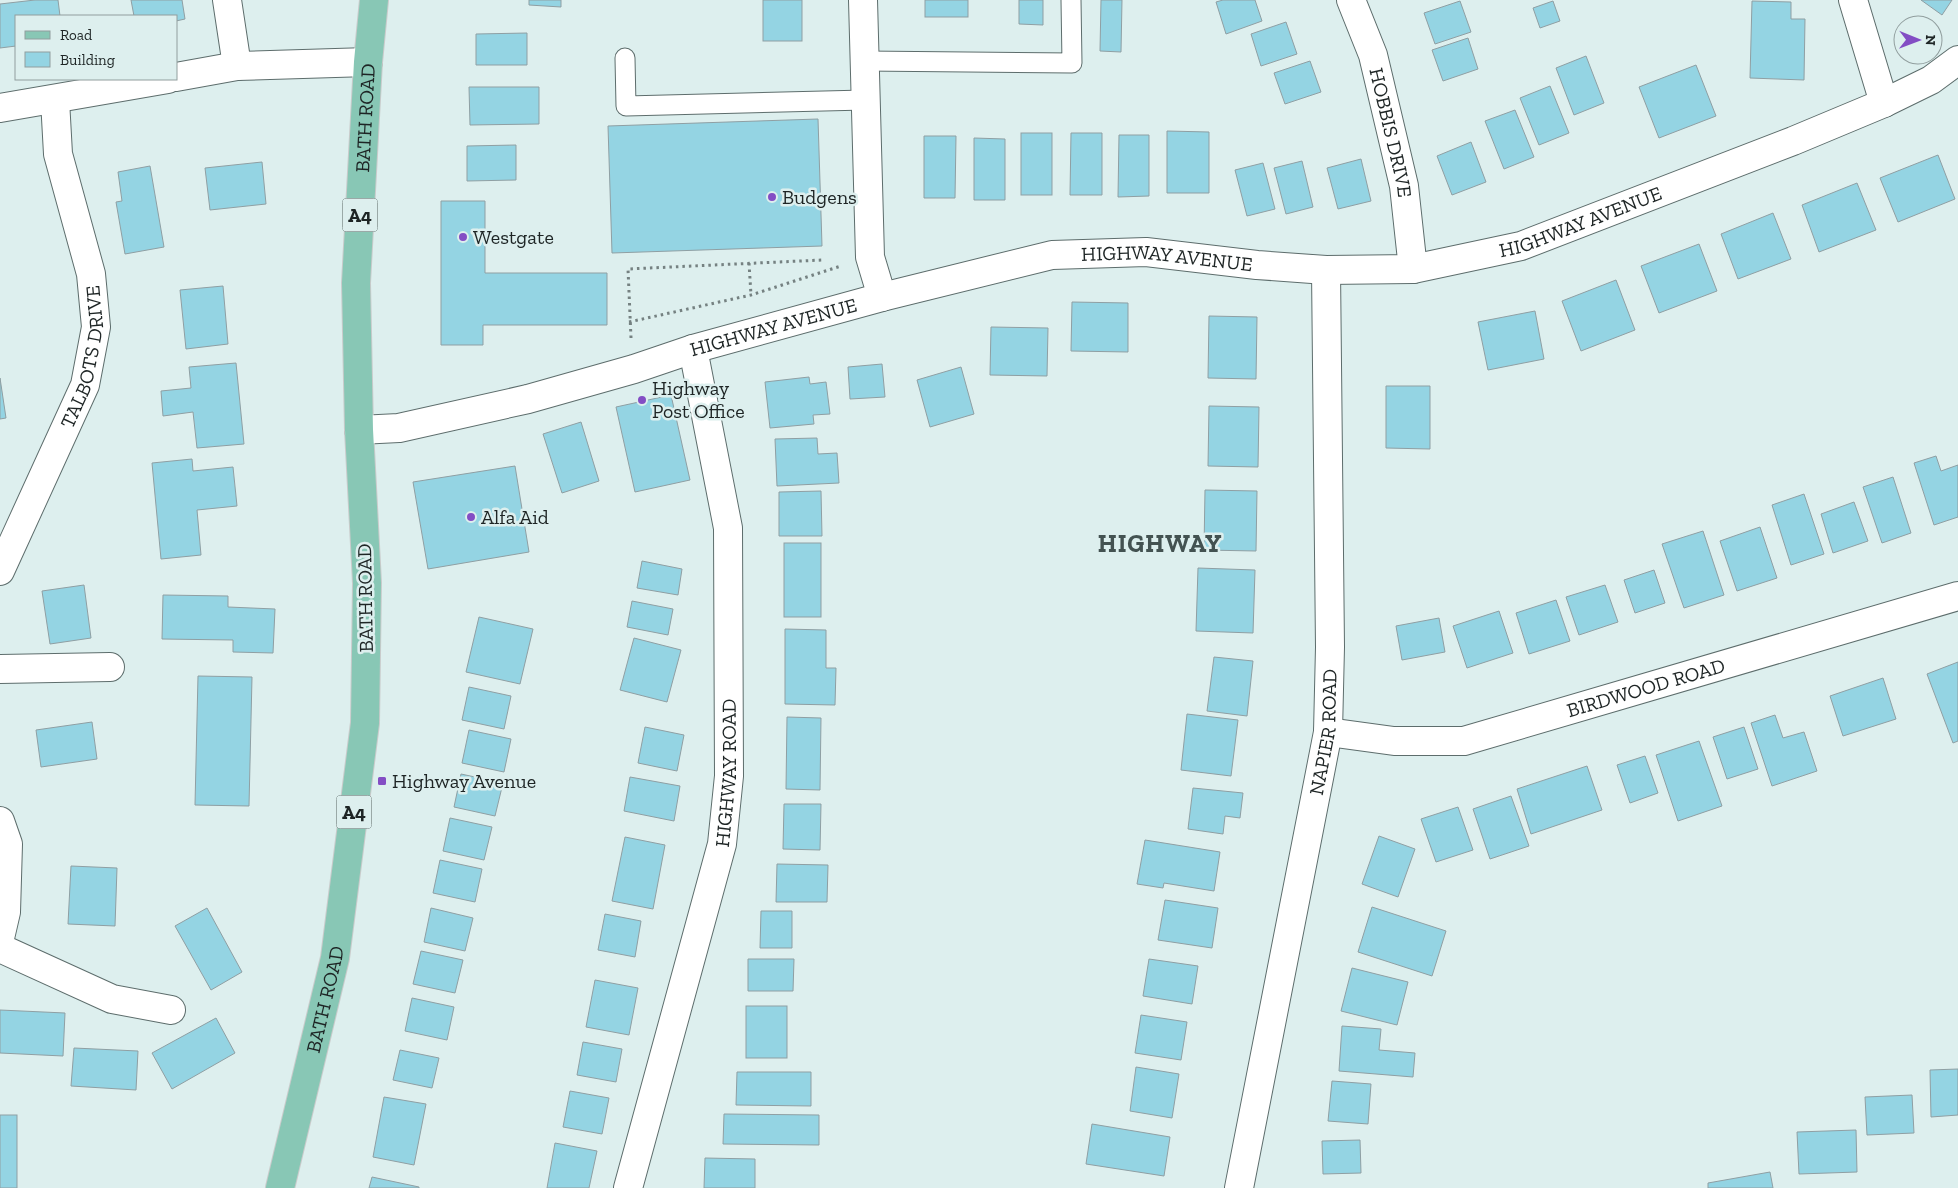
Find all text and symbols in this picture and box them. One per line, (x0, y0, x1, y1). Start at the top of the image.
legend (15, 15, 178, 80)
north arrow (1893, 15, 1943, 65)
text: Road (60, 26, 93, 44)
text: N (1922, 35, 1939, 46)
text: Building (60, 51, 115, 69)
street label: BATH ROAD (350, 63, 380, 173)
street label: HOBBIS DRIVE (1364, 65, 1417, 199)
street label: HIGHWAY AVENUE (1497, 181, 1665, 262)
place label: Budgens (782, 185, 857, 209)
marker: Budgens (766, 191, 778, 203)
road number: A4 (342, 198, 378, 232)
place label: Westgate (473, 225, 554, 249)
marker: Westgate (457, 231, 469, 243)
street label: HIGHWAY AVENUE (1081, 240, 1254, 276)
street label: TALBOTS DRIVE (55, 284, 108, 432)
street label: HIGHWAY AVENUE (687, 293, 859, 361)
place label: Highway Post Office (652, 376, 745, 423)
marker: Highway Post Office (636, 394, 648, 406)
place label: Alfa Aid (481, 505, 549, 529)
marker: Alfa Aid (465, 511, 477, 523)
district label: HIGHWAY (1098, 528, 1222, 558)
street label: BATH ROAD (352, 543, 378, 653)
street label: BIRDWOOD ROAD (1564, 653, 1728, 722)
street label: NAPIER ROAD (1304, 669, 1341, 797)
street label: HIGHWAY ROAD (710, 699, 741, 848)
place label: Highway Avenue (392, 769, 536, 793)
marker: Highway Avenue (376, 775, 388, 787)
road number: A4 (336, 796, 372, 829)
street label: BATH ROAD (301, 945, 348, 1055)

